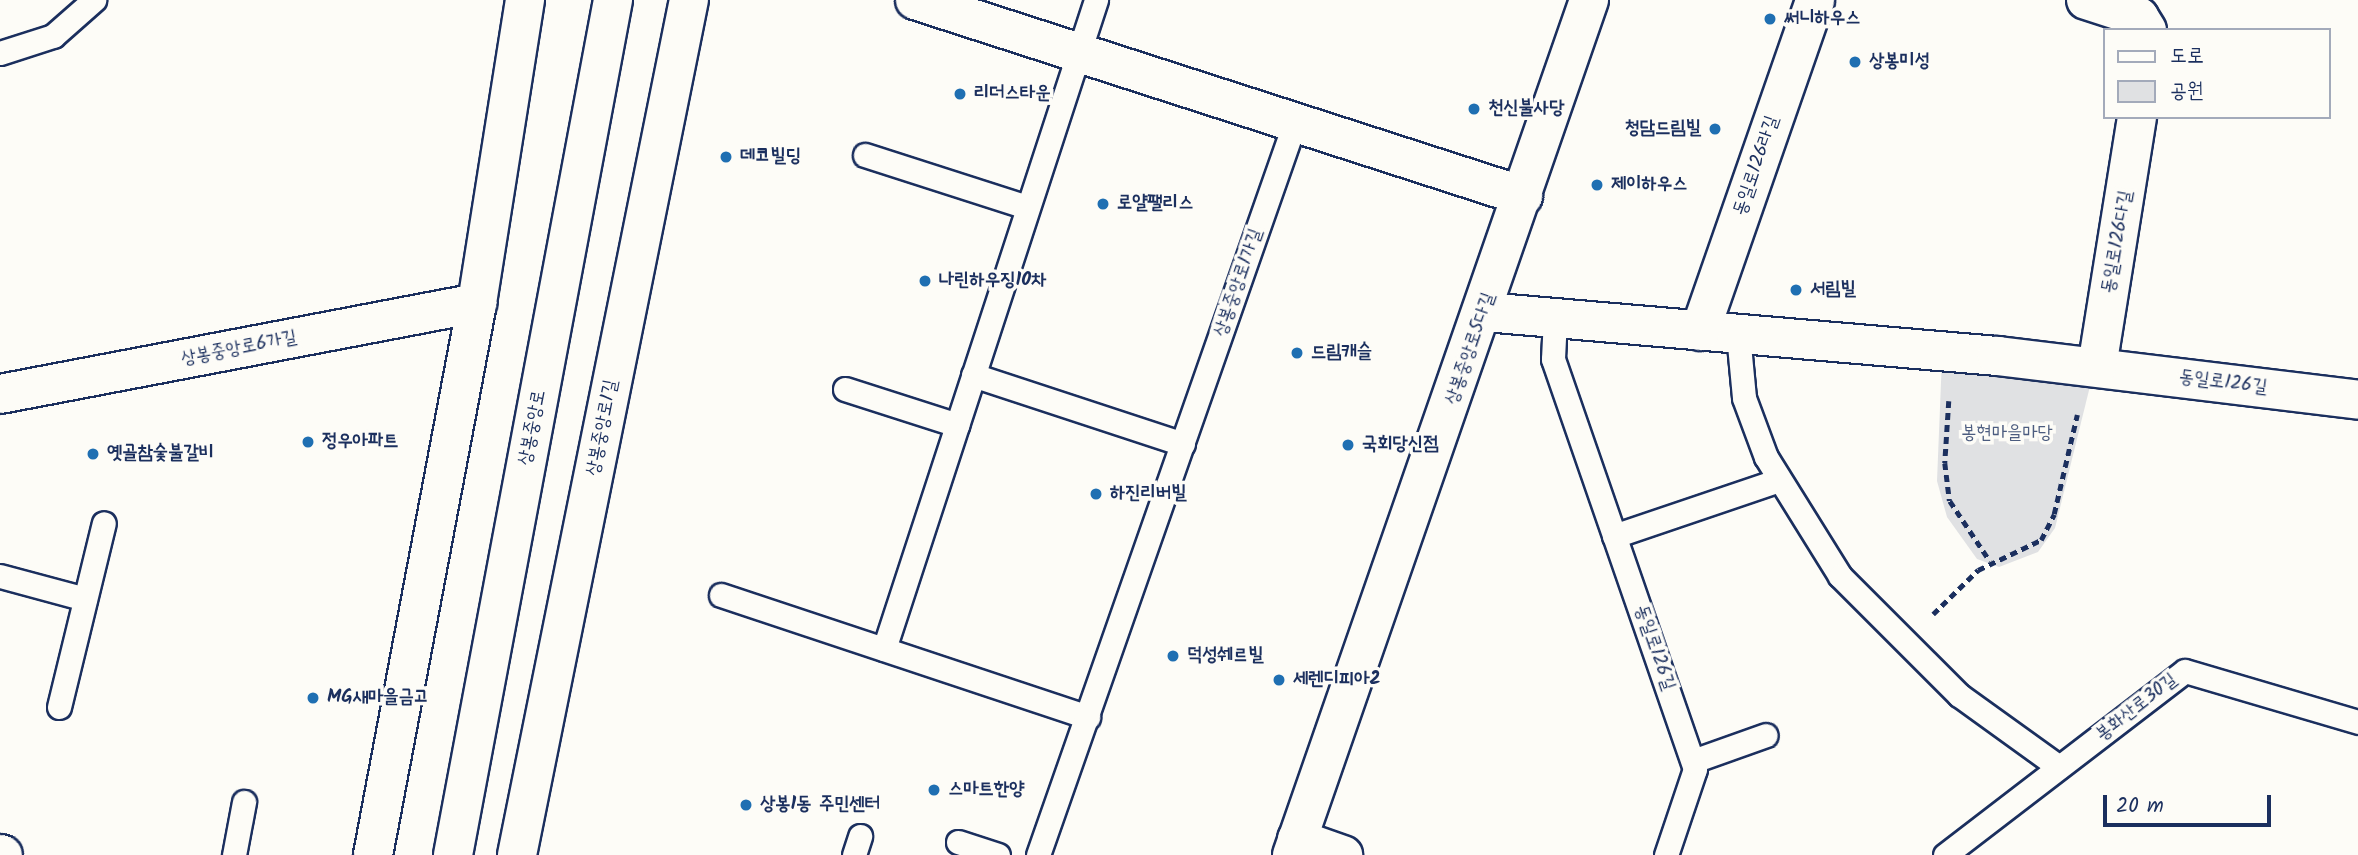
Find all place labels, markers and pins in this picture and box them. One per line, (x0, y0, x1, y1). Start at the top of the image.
place label: 써니하우스 (1784, 8, 1860, 30)
marker: 써니하우스 (1762, 11, 1778, 27)
place label: 상봉미성 (1869, 51, 1930, 73)
marker: 상봉미성 (1847, 54, 1863, 70)
place label: 리더스타운 (974, 83, 1050, 105)
marker: 리더스타운 (952, 86, 968, 102)
place label: 천신불사당 (1488, 98, 1564, 120)
marker: 천신불사당 (1466, 101, 1482, 117)
place label: 청담드림빌 (1625, 118, 1701, 140)
marker: 청담드림빌 (1707, 121, 1723, 137)
place label: 데코빌딩 (740, 146, 801, 168)
marker: 데코빌딩 (718, 149, 734, 165)
place label: 제이하우스 (1611, 174, 1687, 196)
marker: 제이하우스 (1589, 177, 1605, 193)
place label: 로얄팰리스 (1117, 193, 1193, 215)
marker: 로얄팰리스 (1095, 196, 1111, 212)
place label: 나린하우징10차 (939, 270, 1046, 292)
marker: 나린하우징10차 (917, 273, 933, 289)
place label: 서림빌 (1810, 279, 1856, 301)
marker: 서림빌 (1788, 282, 1804, 298)
place label: 드림캐슬 (1311, 342, 1372, 364)
marker: 드림캐슬 (1289, 345, 1305, 361)
place label: 정우아파트 (322, 431, 398, 453)
marker: 정우아파트 (300, 434, 316, 450)
place label: 국회당신점 (1362, 434, 1438, 456)
marker: 국회당신점 (1340, 437, 1356, 453)
place label: 옛골참숯불갈비 (107, 443, 214, 465)
marker: 옛골참숯불갈비 (85, 446, 101, 462)
place label: 하진리버빌 (1110, 483, 1186, 505)
marker: 하진리버빌 (1088, 486, 1104, 502)
place label: 덕성쉐르빌 (1187, 645, 1263, 667)
marker: 덕성쉐르빌 (1165, 648, 1181, 664)
place label: 세렌디피아2 (1293, 669, 1381, 691)
marker: 세렌디피아2 (1271, 672, 1287, 688)
place label: MG새마을금고 (327, 687, 429, 709)
marker: MG새마을금고 (305, 690, 321, 706)
place label: 스마트한양 (948, 779, 1024, 801)
marker: 스마트한양 (926, 782, 942, 798)
place label: 상봉1동 주민센터 (760, 794, 880, 816)
marker: 상봉1동 주민센터 (738, 797, 754, 813)

